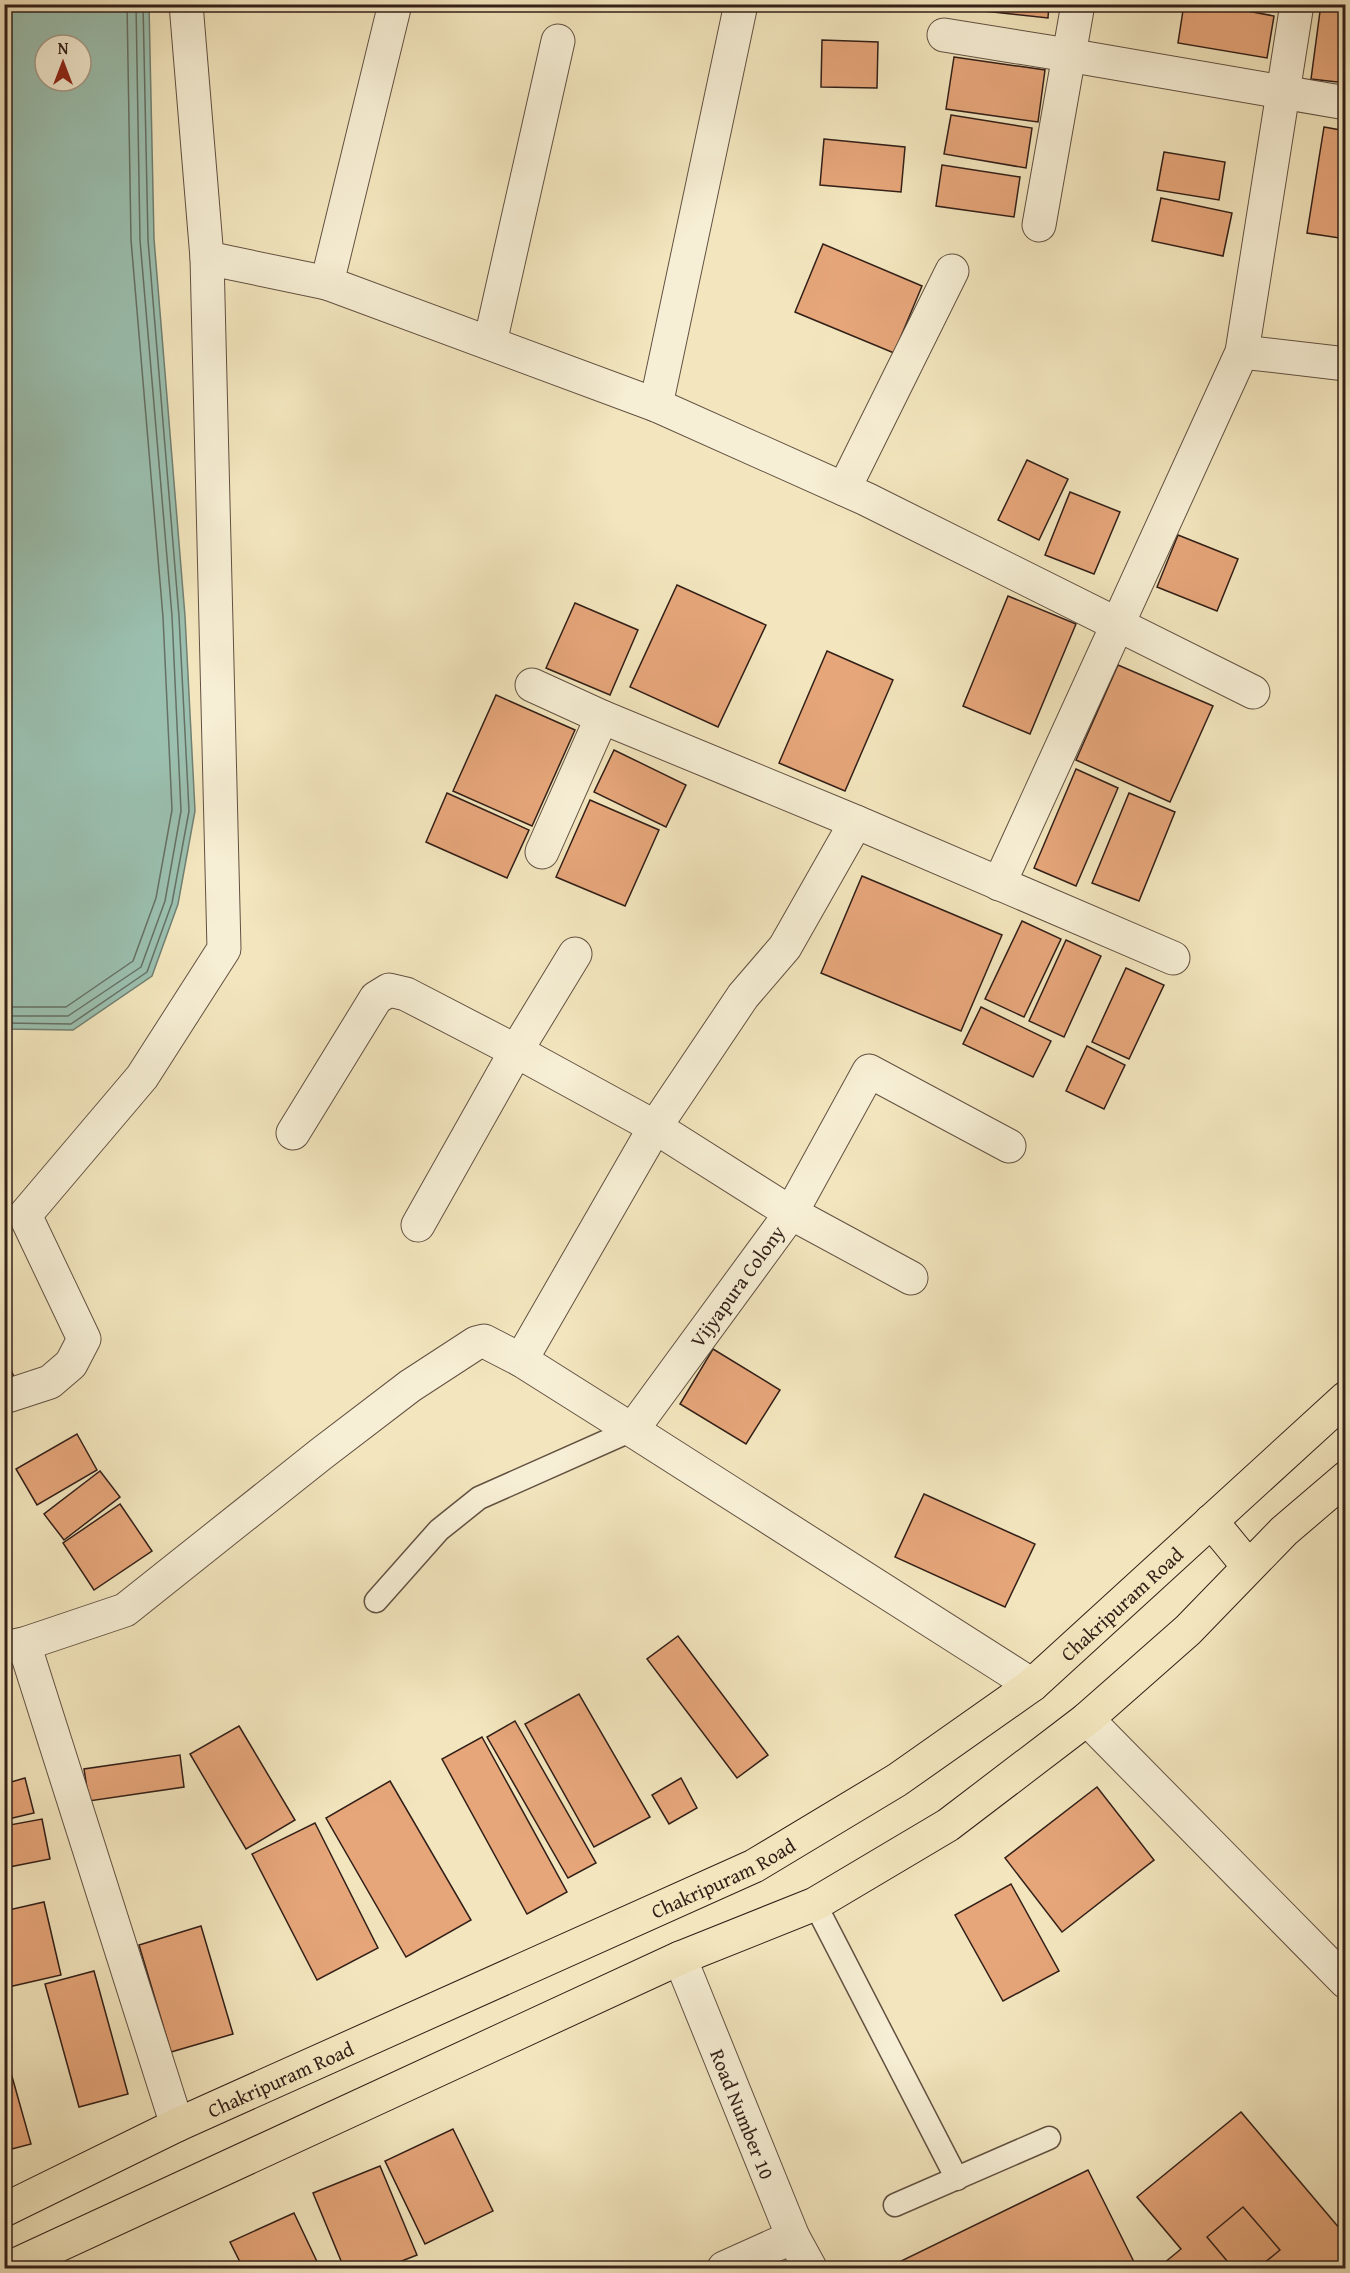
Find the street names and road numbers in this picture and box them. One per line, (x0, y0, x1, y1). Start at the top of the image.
street label: Vijyapura Colony (683, 1219, 791, 1353)
street label: Chakripuram Road (1053, 1539, 1189, 1667)
street label: Chakripuram Road (646, 1830, 801, 1925)
street label: Chakripuram Road (203, 2033, 358, 2124)
street label: Road Number 10 (704, 2044, 782, 2183)

